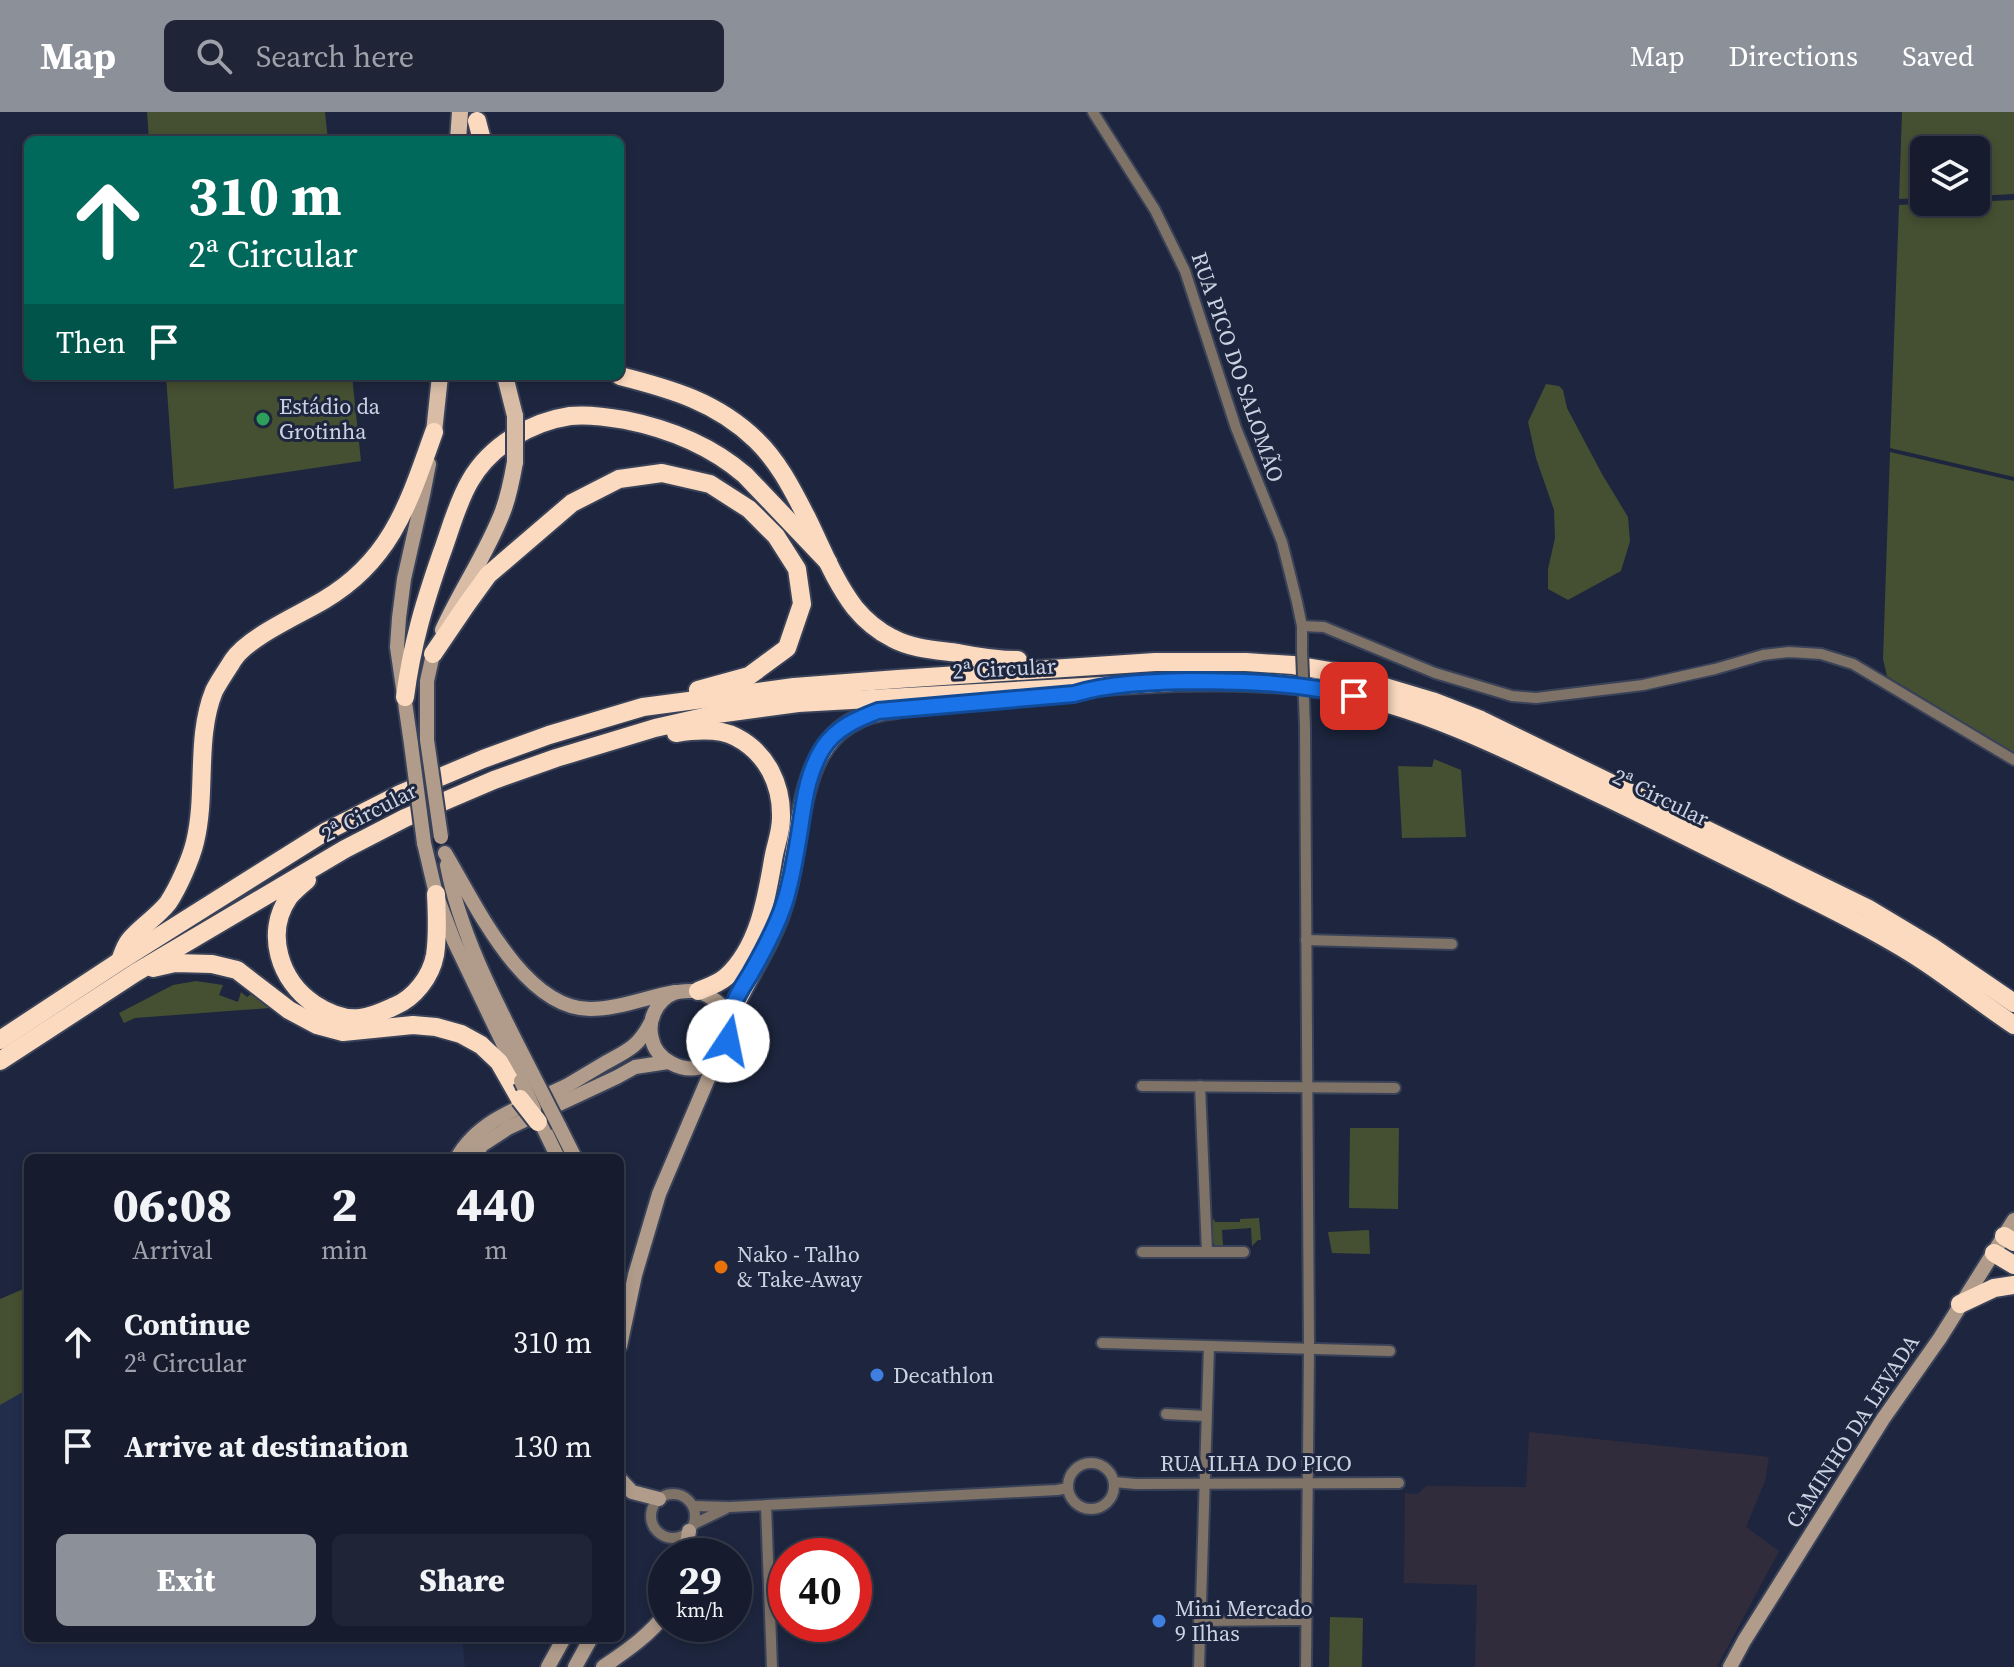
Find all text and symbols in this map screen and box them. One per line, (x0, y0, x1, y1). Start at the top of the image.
search box (164, 20, 724, 92)
text: Map (40, 30, 116, 82)
icon: search (192, 34, 236, 78)
text: Search here (256, 36, 414, 77)
text: Map (1630, 37, 1685, 75)
text: Directions (1729, 37, 1858, 75)
text: Saved (1902, 37, 1974, 75)
map controls (1910, 136, 1990, 216)
button: layers (1910, 136, 1990, 216)
text: 310 m (188, 157, 342, 234)
icon: ahead (56, 168, 160, 272)
text: 2ª Circular (188, 230, 358, 279)
street label: RUA PICO DO SALOMÃO (1185, 248, 1291, 486)
icon: arrive (142, 320, 186, 364)
text: Then (56, 322, 126, 363)
place label: Estádio da Grotinha (279, 391, 381, 446)
marker: Estádio da Grotinha (254, 410, 272, 428)
street label: 2ª Circular (951, 650, 1057, 686)
pin (1320, 662, 1388, 730)
icon: arrive (1332, 674, 1376, 718)
street label: 2ª Circular (1608, 761, 1715, 834)
street label: 2ª Circular (316, 775, 423, 849)
position arrow (686, 999, 770, 1083)
text: 06:08 (112, 1171, 233, 1237)
text: 2 (331, 1171, 358, 1237)
text: 440 (456, 1171, 536, 1237)
text: Arrival (132, 1232, 213, 1268)
text: min (321, 1232, 368, 1268)
text: m (484, 1232, 508, 1268)
place label: Nako - Talho & Take-Away (737, 1239, 863, 1294)
marker: Nako - Talho & Take-Away (712, 1258, 730, 1276)
text: Continue (124, 1304, 250, 1345)
icon: ahead (56, 1320, 100, 1364)
text: 310 m (513, 1322, 592, 1363)
street label: CAMINHO DA LEVADA (1778, 1328, 1926, 1533)
text: 2ª Circular (124, 1345, 247, 1381)
place label: Decathlon (893, 1360, 994, 1390)
marker: Decathlon (868, 1366, 886, 1384)
icon: arrive (56, 1424, 100, 1468)
text: Arrive at destination (124, 1426, 409, 1467)
text: 130 m (513, 1426, 592, 1467)
street label: RUA ILHA DO PICO (1160, 1448, 1352, 1478)
button: Exit (56, 1534, 316, 1626)
button: Share (332, 1534, 592, 1626)
speed limit sign: 40 (768, 1538, 872, 1642)
text: 29 (678, 1553, 722, 1607)
place label: Mini Mercado 9 Ilhas (1175, 1593, 1313, 1648)
text: km/h (676, 1596, 724, 1624)
marker: Mini Mercado 9 Ilhas (1150, 1612, 1168, 1630)

